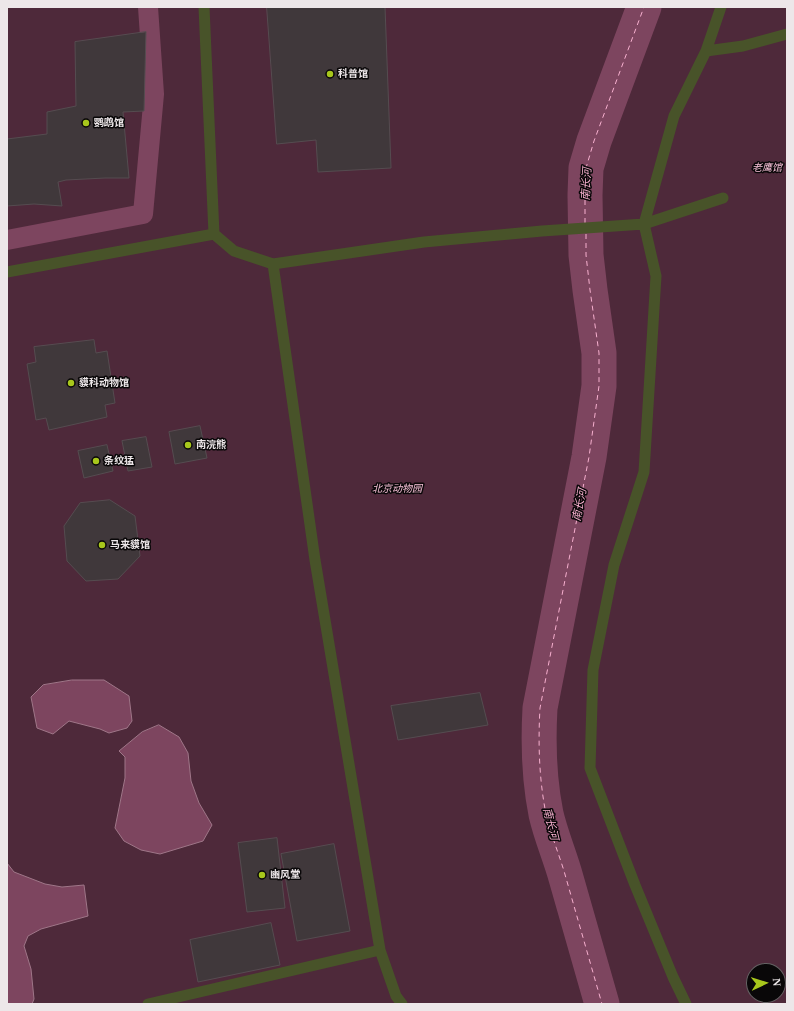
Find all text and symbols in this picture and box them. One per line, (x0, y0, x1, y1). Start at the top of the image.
place label: 科普馆 (338, 68, 368, 80)
marker: 科普馆 (325, 69, 335, 79)
place label: 鹦鹉馆 (94, 117, 124, 129)
marker: 鹦鹉馆 (81, 118, 91, 128)
park label: 老鹰馆 (752, 162, 782, 174)
water label: 南长河 (580, 167, 594, 201)
place label: 貘科动物馆 (79, 377, 129, 389)
marker: 貘科动物馆 (66, 378, 76, 388)
place label: 南浣熊 (196, 439, 226, 451)
marker: 南浣熊 (183, 440, 193, 450)
place label: 条纹猛 (104, 455, 134, 467)
marker: 条纹猛 (91, 456, 101, 466)
park label: 北京动物园 (372, 483, 422, 495)
water label: 南长河 (570, 488, 590, 522)
place label: 马来貘馆 (110, 539, 150, 551)
marker: 马来貘馆 (97, 540, 107, 550)
water label: 南长河 (540, 806, 560, 842)
place label: 豳风堂 (270, 869, 300, 881)
marker: 豳风堂 (257, 870, 267, 880)
north arrow (746, 963, 786, 1003)
text: N (771, 978, 783, 987)

